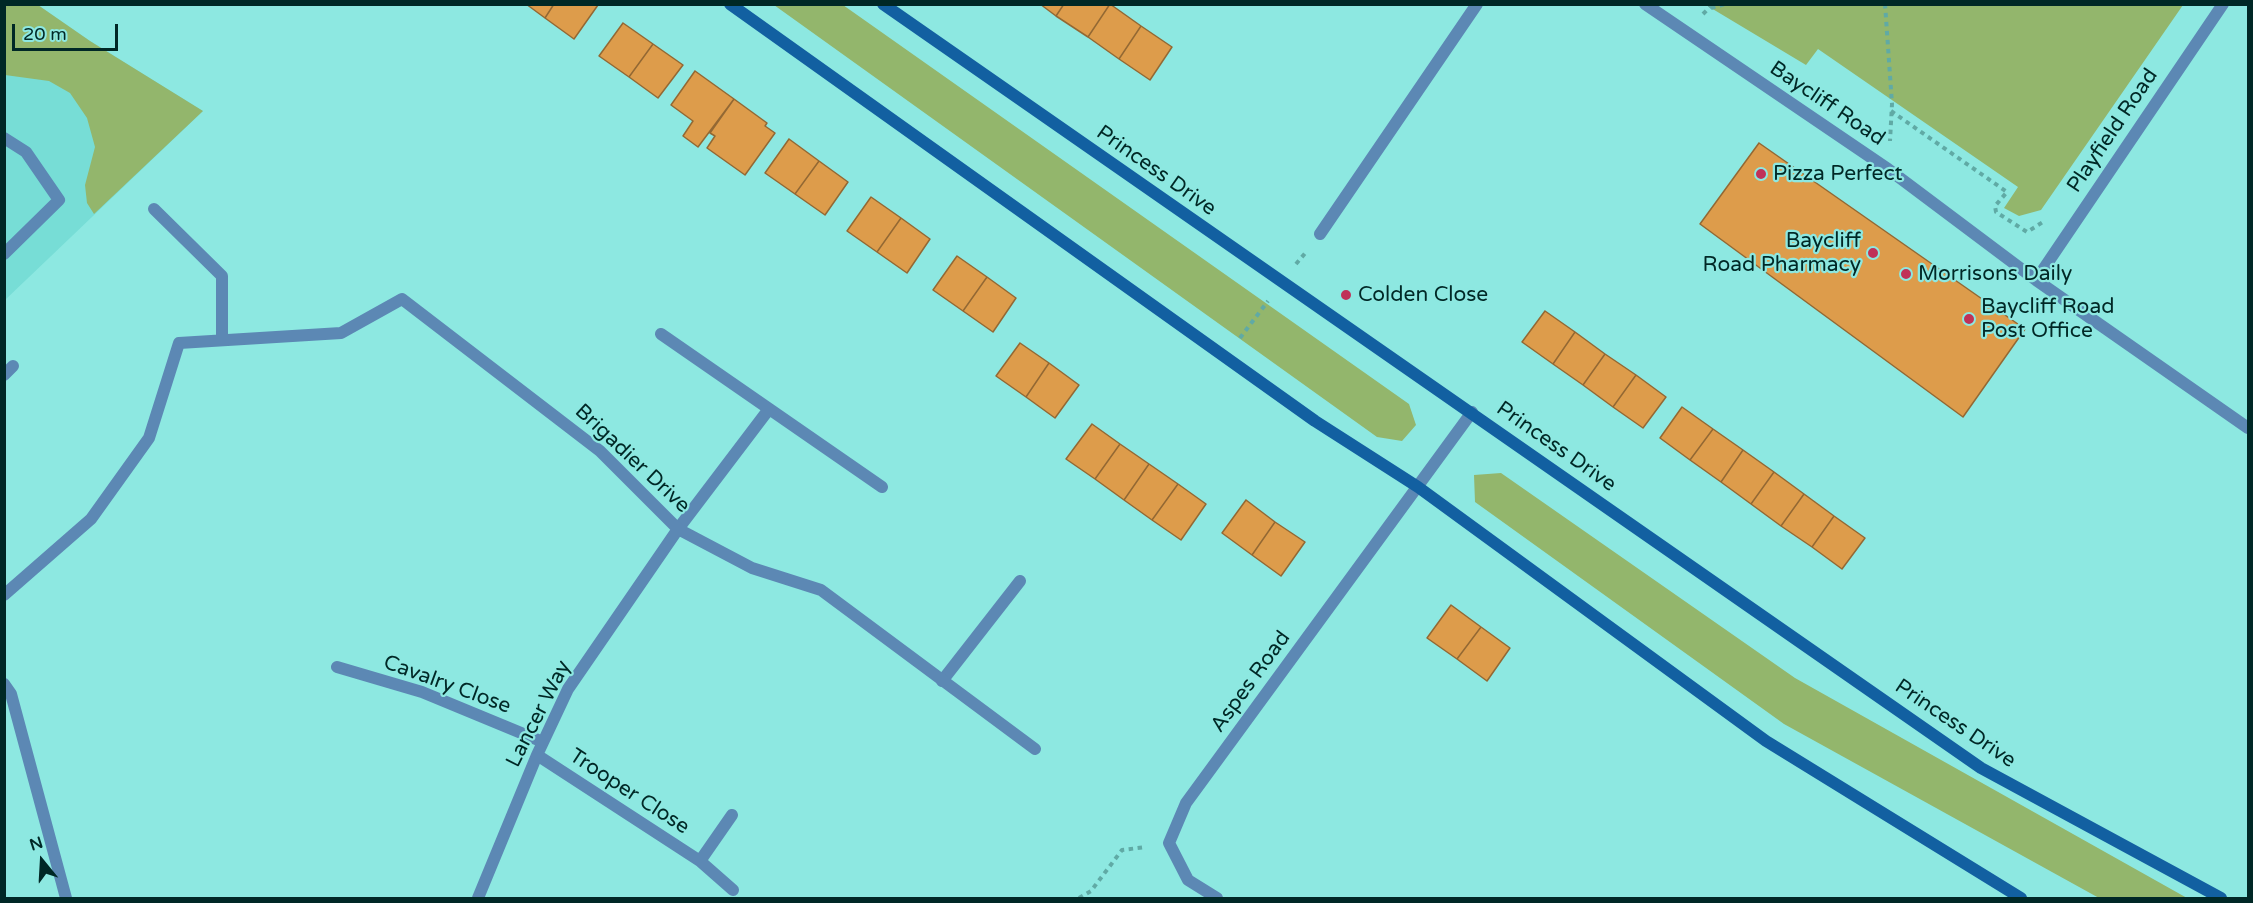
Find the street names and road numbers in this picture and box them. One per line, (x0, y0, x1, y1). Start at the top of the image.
street label: Baycliff Road (1765, 56, 1889, 152)
street label: Playfield Road (2062, 64, 2164, 198)
street label: Princess Drive (1091, 120, 1221, 222)
street label: Princess Drive (1491, 396, 1621, 498)
street label: Brigadier Drive (569, 399, 695, 519)
street label: Aspes Road (1206, 626, 1296, 738)
street label: Cavalry Close (380, 650, 514, 720)
street label: Lancer Way (501, 656, 577, 772)
street label: Princess Drive (1890, 674, 2020, 774)
street label: Trooper Close (564, 744, 694, 840)

